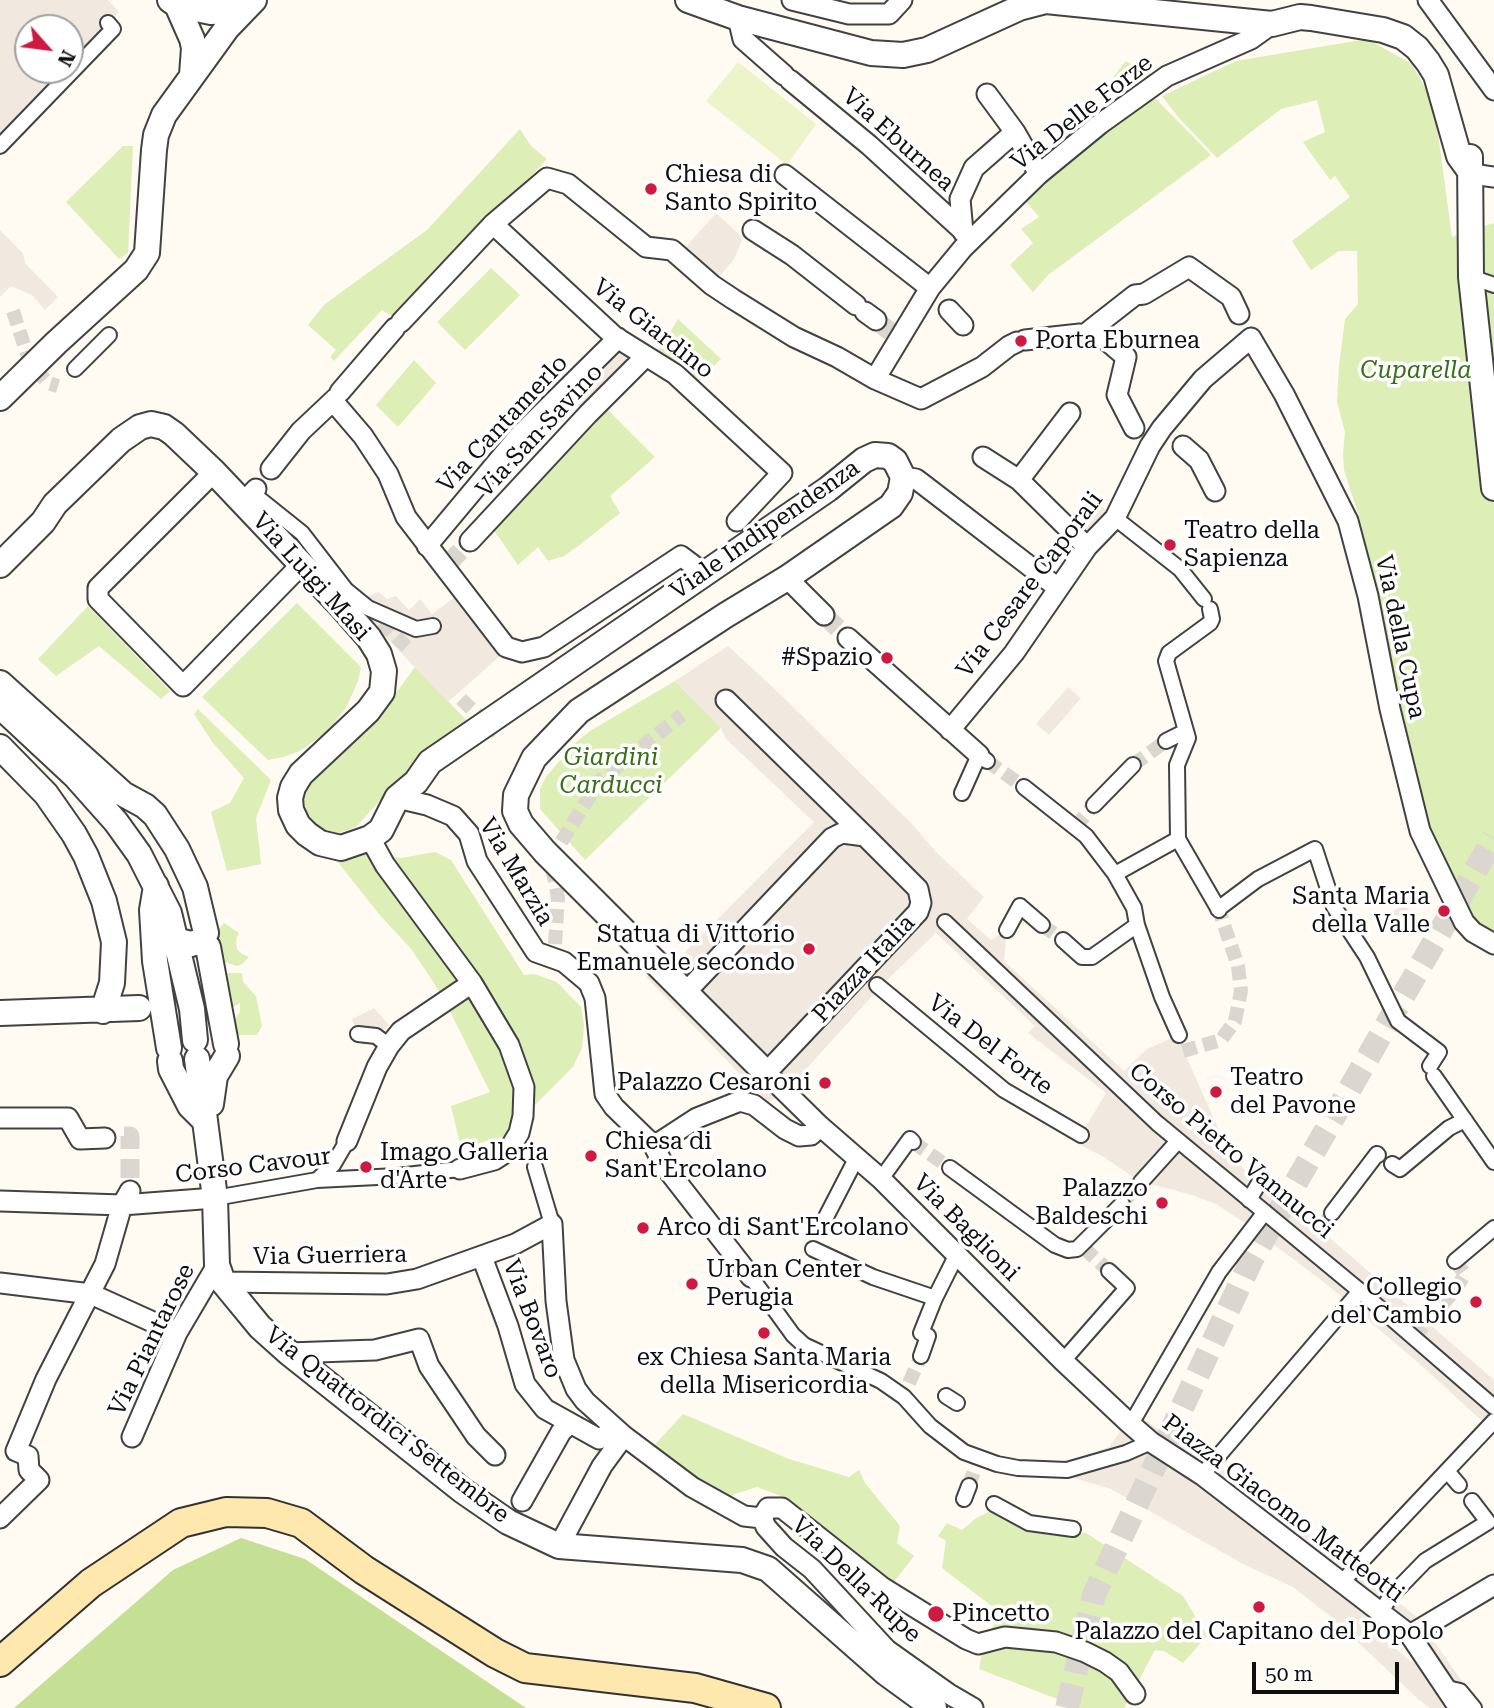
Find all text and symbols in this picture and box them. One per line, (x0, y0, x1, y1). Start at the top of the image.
north arrow (14, 14, 84, 84)
text: N (53, 46, 80, 70)
street label: Via Delle Forze (1006, 49, 1158, 177)
street label: Via Eburnea (836, 82, 960, 198)
place label: Chiesa di Santo Spirito (665, 161, 817, 217)
marker: Chiesa di Santo Spirito (643, 181, 659, 197)
street label: Via Giardino (587, 273, 719, 385)
place label: Porta Eburnea (1035, 327, 1200, 355)
marker: Porta Eburnea (1013, 333, 1029, 349)
street label: Via Cantamerlo (432, 349, 574, 499)
park label: Cuparella (1360, 357, 1472, 385)
street label: Via San Savino (471, 358, 609, 504)
street label: Viale Indipendenza (665, 454, 865, 606)
street label: Via Cesare Caporali (951, 486, 1109, 684)
street label: Via Luigi Masi (246, 507, 376, 647)
place label: Teatro della Sapienza (1184, 517, 1320, 573)
marker: Teatro della Sapienza (1162, 537, 1178, 553)
street label: Via della Cupa (1369, 553, 1431, 721)
place label: #Spazio (781, 644, 873, 672)
marker: #Spazio (879, 650, 895, 666)
park label: Giardini Carducci (559, 744, 663, 800)
street label: Via Marzia (473, 813, 559, 931)
place label: Santa Maria della Valle (1292, 883, 1430, 939)
marker: Santa Maria della Valle (1436, 903, 1452, 919)
street label: Piazza Italia (807, 909, 921, 1029)
place label: Statua di Vittorio Emanuele secondo (577, 921, 795, 977)
marker: Statua di Vittorio Emanuele secondo (801, 941, 817, 957)
street label: Via Del Forte (922, 989, 1058, 1101)
street label: Corso Pietro Vannucci (1123, 1057, 1339, 1245)
place label: Teatro del Pavone (1230, 1064, 1356, 1120)
place label: Palazzo Cesaroni (617, 1069, 811, 1097)
marker: Palazzo Cesaroni (817, 1075, 833, 1091)
marker: Teatro del Pavone (1208, 1084, 1224, 1100)
place label: Chiesa di Sant'Ercolano (605, 1128, 767, 1184)
place label: Imago Galleria d'Arte (380, 1139, 548, 1195)
street label: Corso Cavour (174, 1142, 332, 1190)
marker: Chiesa di Sant'Ercolano (583, 1148, 599, 1164)
marker: Imago Galleria d'Arte (358, 1159, 374, 1175)
street label: Via Baglioni (907, 1169, 1025, 1287)
place label: Palazzo Baldeschi (1035, 1175, 1148, 1231)
marker: Palazzo Baldeschi (1154, 1195, 1170, 1211)
place label: Arco di Sant'Ercolano (657, 1214, 909, 1242)
marker: Arco di Sant'Ercolano (635, 1220, 651, 1236)
street label: Via Guerriera (253, 1240, 407, 1272)
street label: Via Bovaro (496, 1256, 568, 1382)
place label: Urban Center Perugia (706, 1256, 862, 1312)
street label: Via Piantarose (103, 1259, 201, 1421)
place label: Collegio del Cambio (1331, 1274, 1462, 1330)
marker: Urban Center Perugia (684, 1276, 700, 1292)
marker: Collegio del Cambio (1468, 1294, 1484, 1310)
street label: Via Quattordici Settembre (259, 1321, 515, 1529)
marker: ex Chiesa Santa Maria della Misericordia (756, 1325, 772, 1341)
place label: ex Chiesa Santa Maria della Misericordia (637, 1344, 891, 1400)
street label: Piazza Giacomo Matteotti (1157, 1409, 1409, 1609)
street label: Via Della Rupe (785, 1511, 927, 1649)
marker: Palazzo del Capitano del Popolo (1251, 1599, 1267, 1615)
place label: Pincetto (952, 1600, 1050, 1628)
marker: Pincetto (926, 1604, 946, 1624)
place label: Palazzo del Capitano del Popolo (1074, 1618, 1444, 1646)
scale bar (1256, 1648, 1403, 1692)
text: 50 m (1265, 1662, 1313, 1686)

